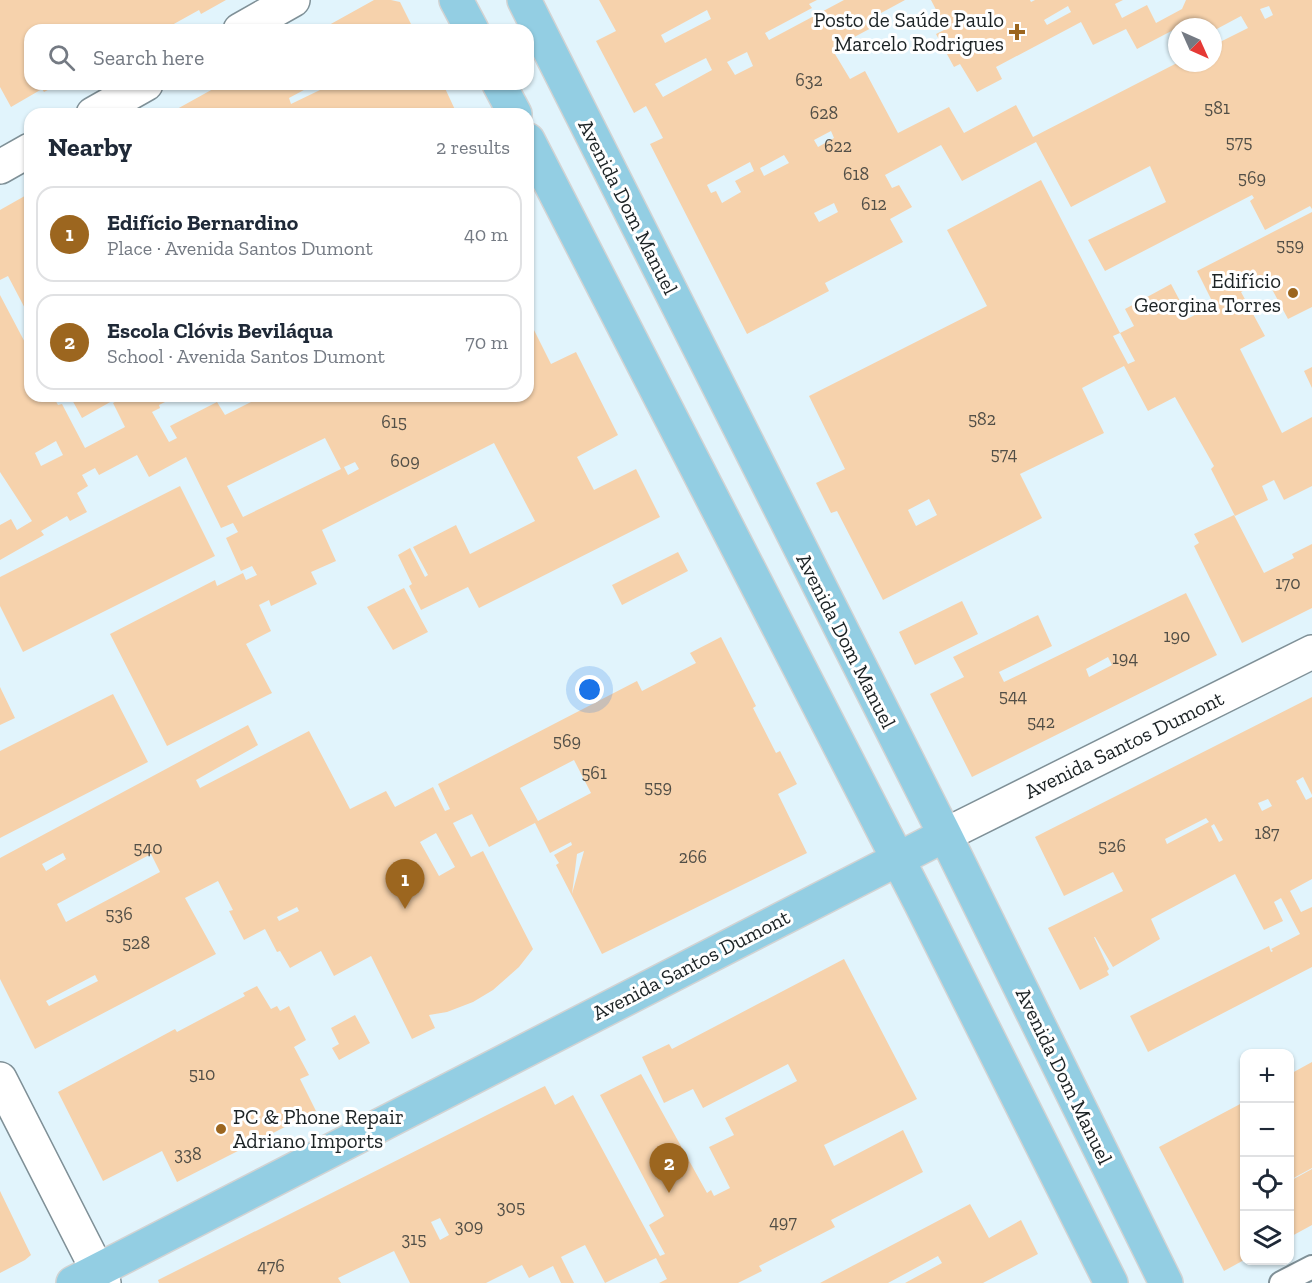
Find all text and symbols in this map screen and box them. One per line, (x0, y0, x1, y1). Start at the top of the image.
place label: Posto de Saúde Paulo Marcelo Rodrigues (813, 7, 1004, 56)
north arrow (1168, 18, 1222, 72)
marker: Posto de Saúde Paulo Marcelo Rodrigues (1008, 23, 1026, 41)
search box (24, 24, 534, 90)
icon: search (45, 41, 78, 74)
text: Search here (93, 44, 204, 71)
house number: 632 (795, 69, 823, 91)
house number: 581 (1204, 97, 1230, 119)
house number: 628 (810, 102, 838, 124)
street label: Avenida Dom Manuel (573, 115, 684, 299)
text: Nearby (48, 131, 132, 163)
house number: 575 (1226, 131, 1252, 153)
text: 2 results (436, 135, 510, 159)
house number: 622 (824, 135, 852, 157)
house number: 618 (843, 163, 869, 185)
house number: 569 (1238, 167, 1266, 189)
house number: 612 (861, 193, 887, 215)
text: Edifício Bernardino (107, 209, 298, 236)
text: 1 (65, 222, 74, 246)
text: 40 m (464, 222, 508, 246)
house number: 559 (1276, 234, 1304, 256)
text: Place · Avenida Santos Dumont (107, 236, 373, 260)
place label: Edifício Georgina Torres (1134, 268, 1281, 317)
marker: Edifício Georgina Torres (1286, 286, 1300, 300)
text: Escola Clóvis Beviláqua (107, 317, 333, 344)
text: 2 (64, 330, 75, 354)
text: 70 m (465, 330, 508, 354)
text: School · Avenida Santos Dumont (107, 344, 385, 368)
house number: 582 (968, 408, 996, 430)
house number: 615 (381, 411, 407, 433)
house number: 574 (991, 443, 1018, 465)
house number: 609 (390, 450, 420, 472)
street label: Avenida Dom Manuel (791, 549, 902, 733)
house number: 170 (1275, 572, 1301, 594)
house number: 190 (1164, 625, 1190, 647)
house number: 194 (1112, 647, 1138, 669)
your location (575, 675, 604, 704)
house number: 544 (999, 685, 1028, 707)
street label: Avenida Santos Dumont (1020, 685, 1228, 804)
house number: 542 (1027, 711, 1055, 733)
house number: 569 (553, 730, 581, 752)
house number: 561 (581, 762, 607, 784)
house number: 559 (644, 776, 672, 798)
house number: 187 (1254, 822, 1280, 844)
house number: 526 (1098, 835, 1126, 857)
house number: 540 (133, 837, 163, 859)
house number: 266 (679, 846, 707, 868)
pin: 1 (386, 860, 424, 909)
house number: 536 (105, 903, 133, 925)
street label: Avenida Santos Dumont (588, 904, 794, 1025)
house number: 528 (122, 932, 150, 954)
street label: Avenida Dom Manuel (1011, 983, 1118, 1169)
map controls (1240, 1049, 1294, 1265)
button: + (1240, 1049, 1294, 1103)
house number: 510 (189, 1063, 215, 1085)
button: − (1240, 1103, 1294, 1157)
place label: PC & Phone Repair Adriano Imports (233, 1104, 404, 1153)
marker: PC & Phone Repair Adriano Imports (214, 1122, 228, 1136)
house number: 338 (174, 1143, 202, 1165)
pin: 2 (650, 1144, 688, 1193)
button: locate (1240, 1157, 1294, 1211)
house number: 305 (497, 1196, 525, 1218)
house number: 497 (769, 1211, 797, 1233)
button: layers (1240, 1211, 1294, 1265)
house number: 309 (455, 1215, 483, 1237)
house number: 315 (402, 1228, 426, 1250)
house number: 476 (257, 1255, 285, 1277)

